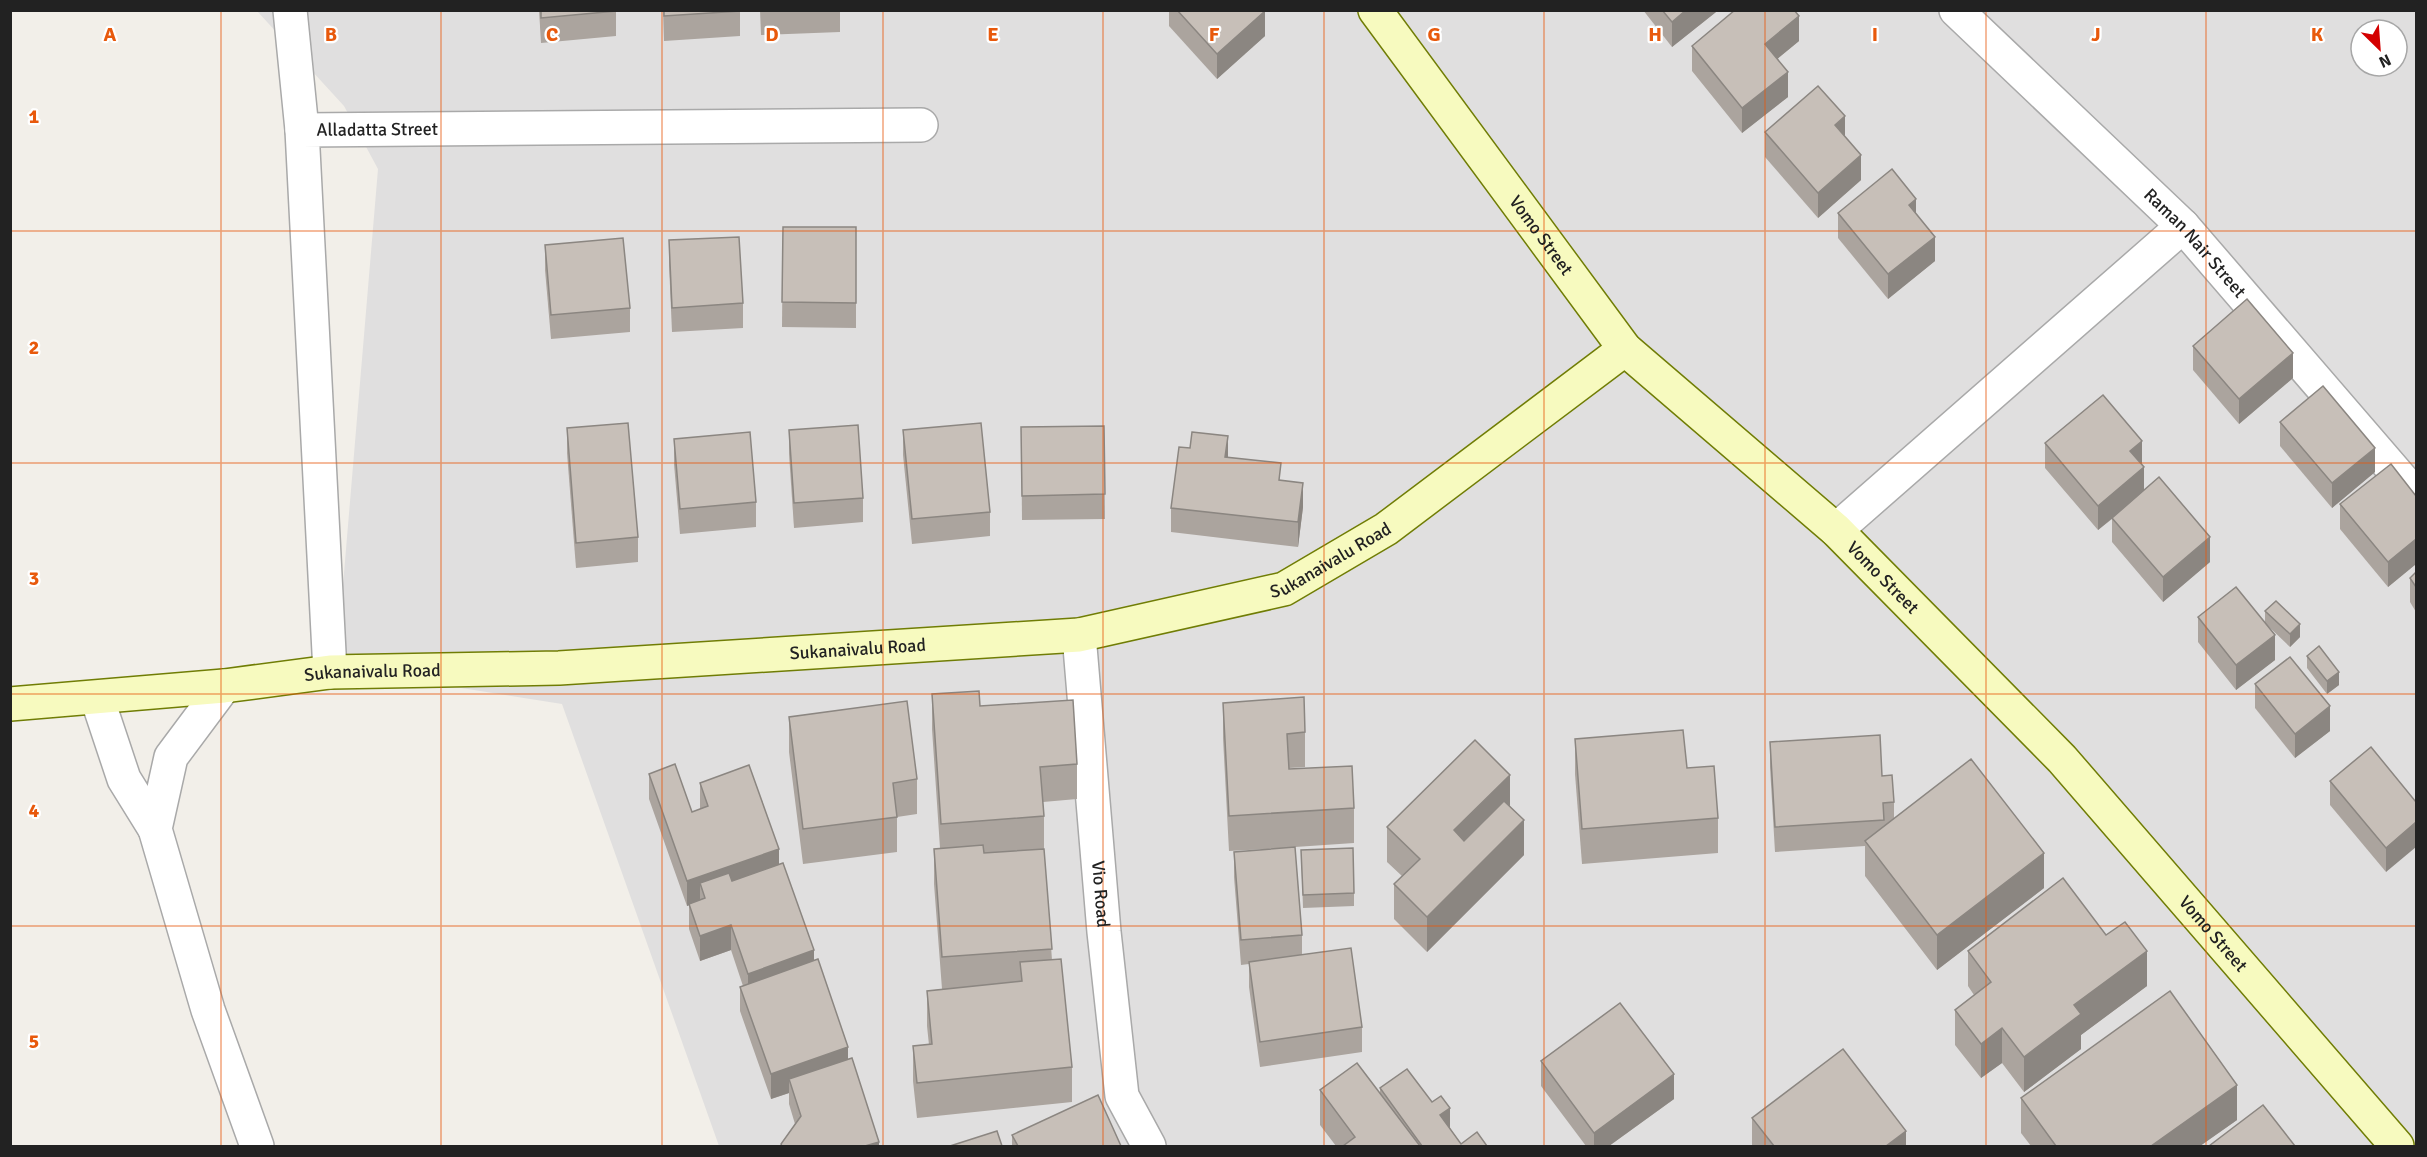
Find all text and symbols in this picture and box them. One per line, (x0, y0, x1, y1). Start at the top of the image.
north arrow (2349, 18, 2409, 78)
text: A (104, 22, 117, 47)
text: B (325, 22, 337, 47)
text: C (546, 22, 558, 47)
text: D (765, 22, 779, 47)
text: E (987, 22, 999, 47)
text: F (1209, 22, 1220, 47)
text: G (1427, 22, 1441, 47)
text: H (1648, 22, 1662, 47)
text: I (1872, 22, 1878, 47)
text: J (2091, 22, 2101, 47)
text: K (2311, 22, 2324, 47)
text: N (2376, 49, 2394, 72)
text: 1 (29, 104, 40, 129)
street label: Alladatta Street (316, 118, 438, 141)
street label: Raman Nair Street (2139, 184, 2251, 302)
street label: Vomo Street (1505, 191, 1578, 279)
text: 2 (29, 335, 39, 360)
street label: Sukanaivalu Road (1268, 517, 1395, 603)
street label: Vomo Street (1842, 537, 1924, 619)
text: 3 (29, 566, 39, 591)
street label: Sukanaivalu Road (789, 634, 927, 664)
street label: Sukanaivalu Road (303, 659, 441, 686)
text: 4 (29, 798, 40, 823)
street label: Vio Road (1087, 860, 1115, 928)
street label: Vomo Street (2174, 891, 2252, 976)
text: 5 (29, 1029, 39, 1054)

